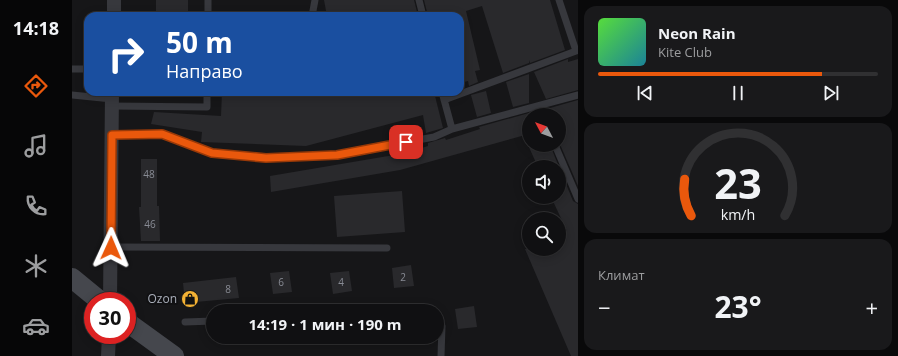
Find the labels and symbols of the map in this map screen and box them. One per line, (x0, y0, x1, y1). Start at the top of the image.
north arrow (522, 108, 566, 152)
pin (389, 125, 423, 159)
house number: 48 (143, 167, 155, 181)
house number: 46 (144, 217, 156, 231)
position arrow (90, 227, 132, 269)
house number: 2 (400, 270, 406, 284)
house number: 6 (278, 275, 284, 289)
house number: 4 (338, 275, 344, 289)
house number: 8 (225, 282, 231, 296)
shop icon: Ozon (180, 289, 200, 309)
place label: Ozon (147, 290, 177, 307)
speed limit sign: 30 (84, 292, 136, 344)

